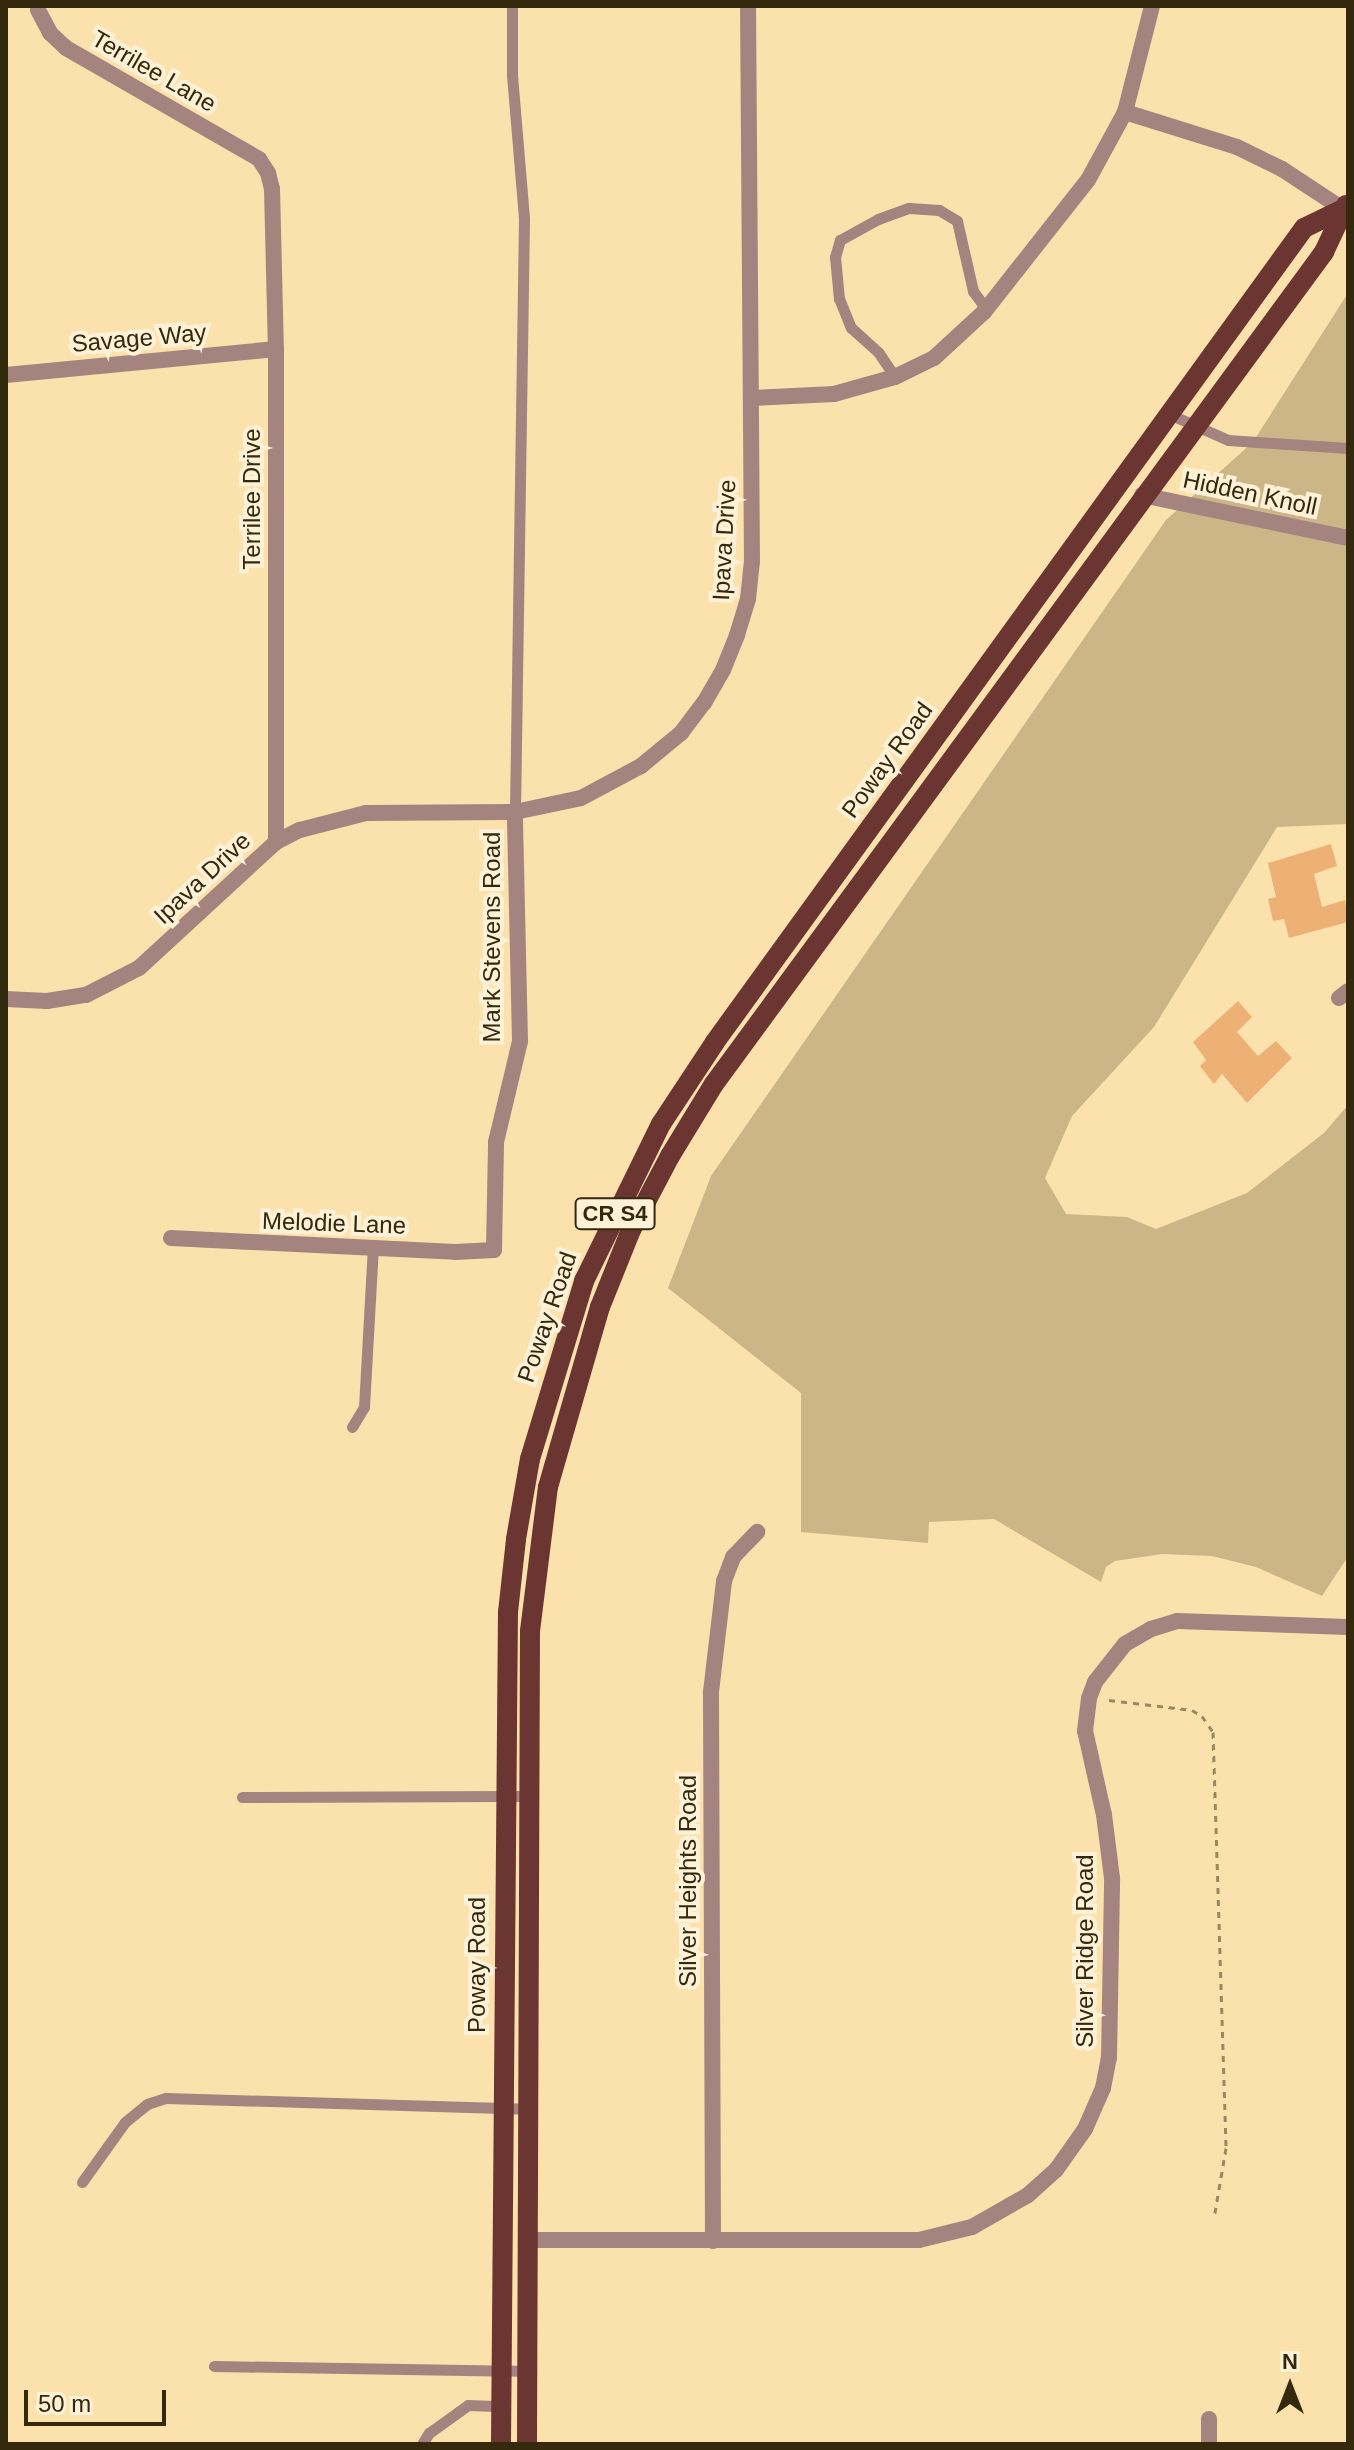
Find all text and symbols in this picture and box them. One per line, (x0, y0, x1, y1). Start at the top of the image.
street label: Terrilee Lane (87, 24, 221, 118)
street label: Savage Way (70, 318, 208, 358)
street label: Terrilee Drive (238, 428, 266, 570)
street label: Hidden Knoll (1180, 465, 1320, 521)
street label: Ipava Drive (706, 479, 742, 601)
street label: Poway Road (835, 696, 939, 824)
street label: Ipava Drive (148, 826, 256, 930)
street label: Mark Stevens Road (478, 832, 506, 1042)
road number: CR S4 (573, 1196, 657, 1232)
street label: Melodie Lane (261, 1206, 407, 1240)
street label: Poway Road (511, 1248, 583, 1386)
street label: Silver Heights Road (674, 1775, 702, 1987)
street label: Silver Ridge Road (1071, 1854, 1099, 2048)
street label: Poway Road (463, 1897, 491, 2033)
north arrow (1250, 2346, 1330, 2426)
text: N (1282, 2349, 1298, 2374)
scale bar (28, 2374, 170, 2424)
text: 50 m (38, 2390, 91, 2417)

